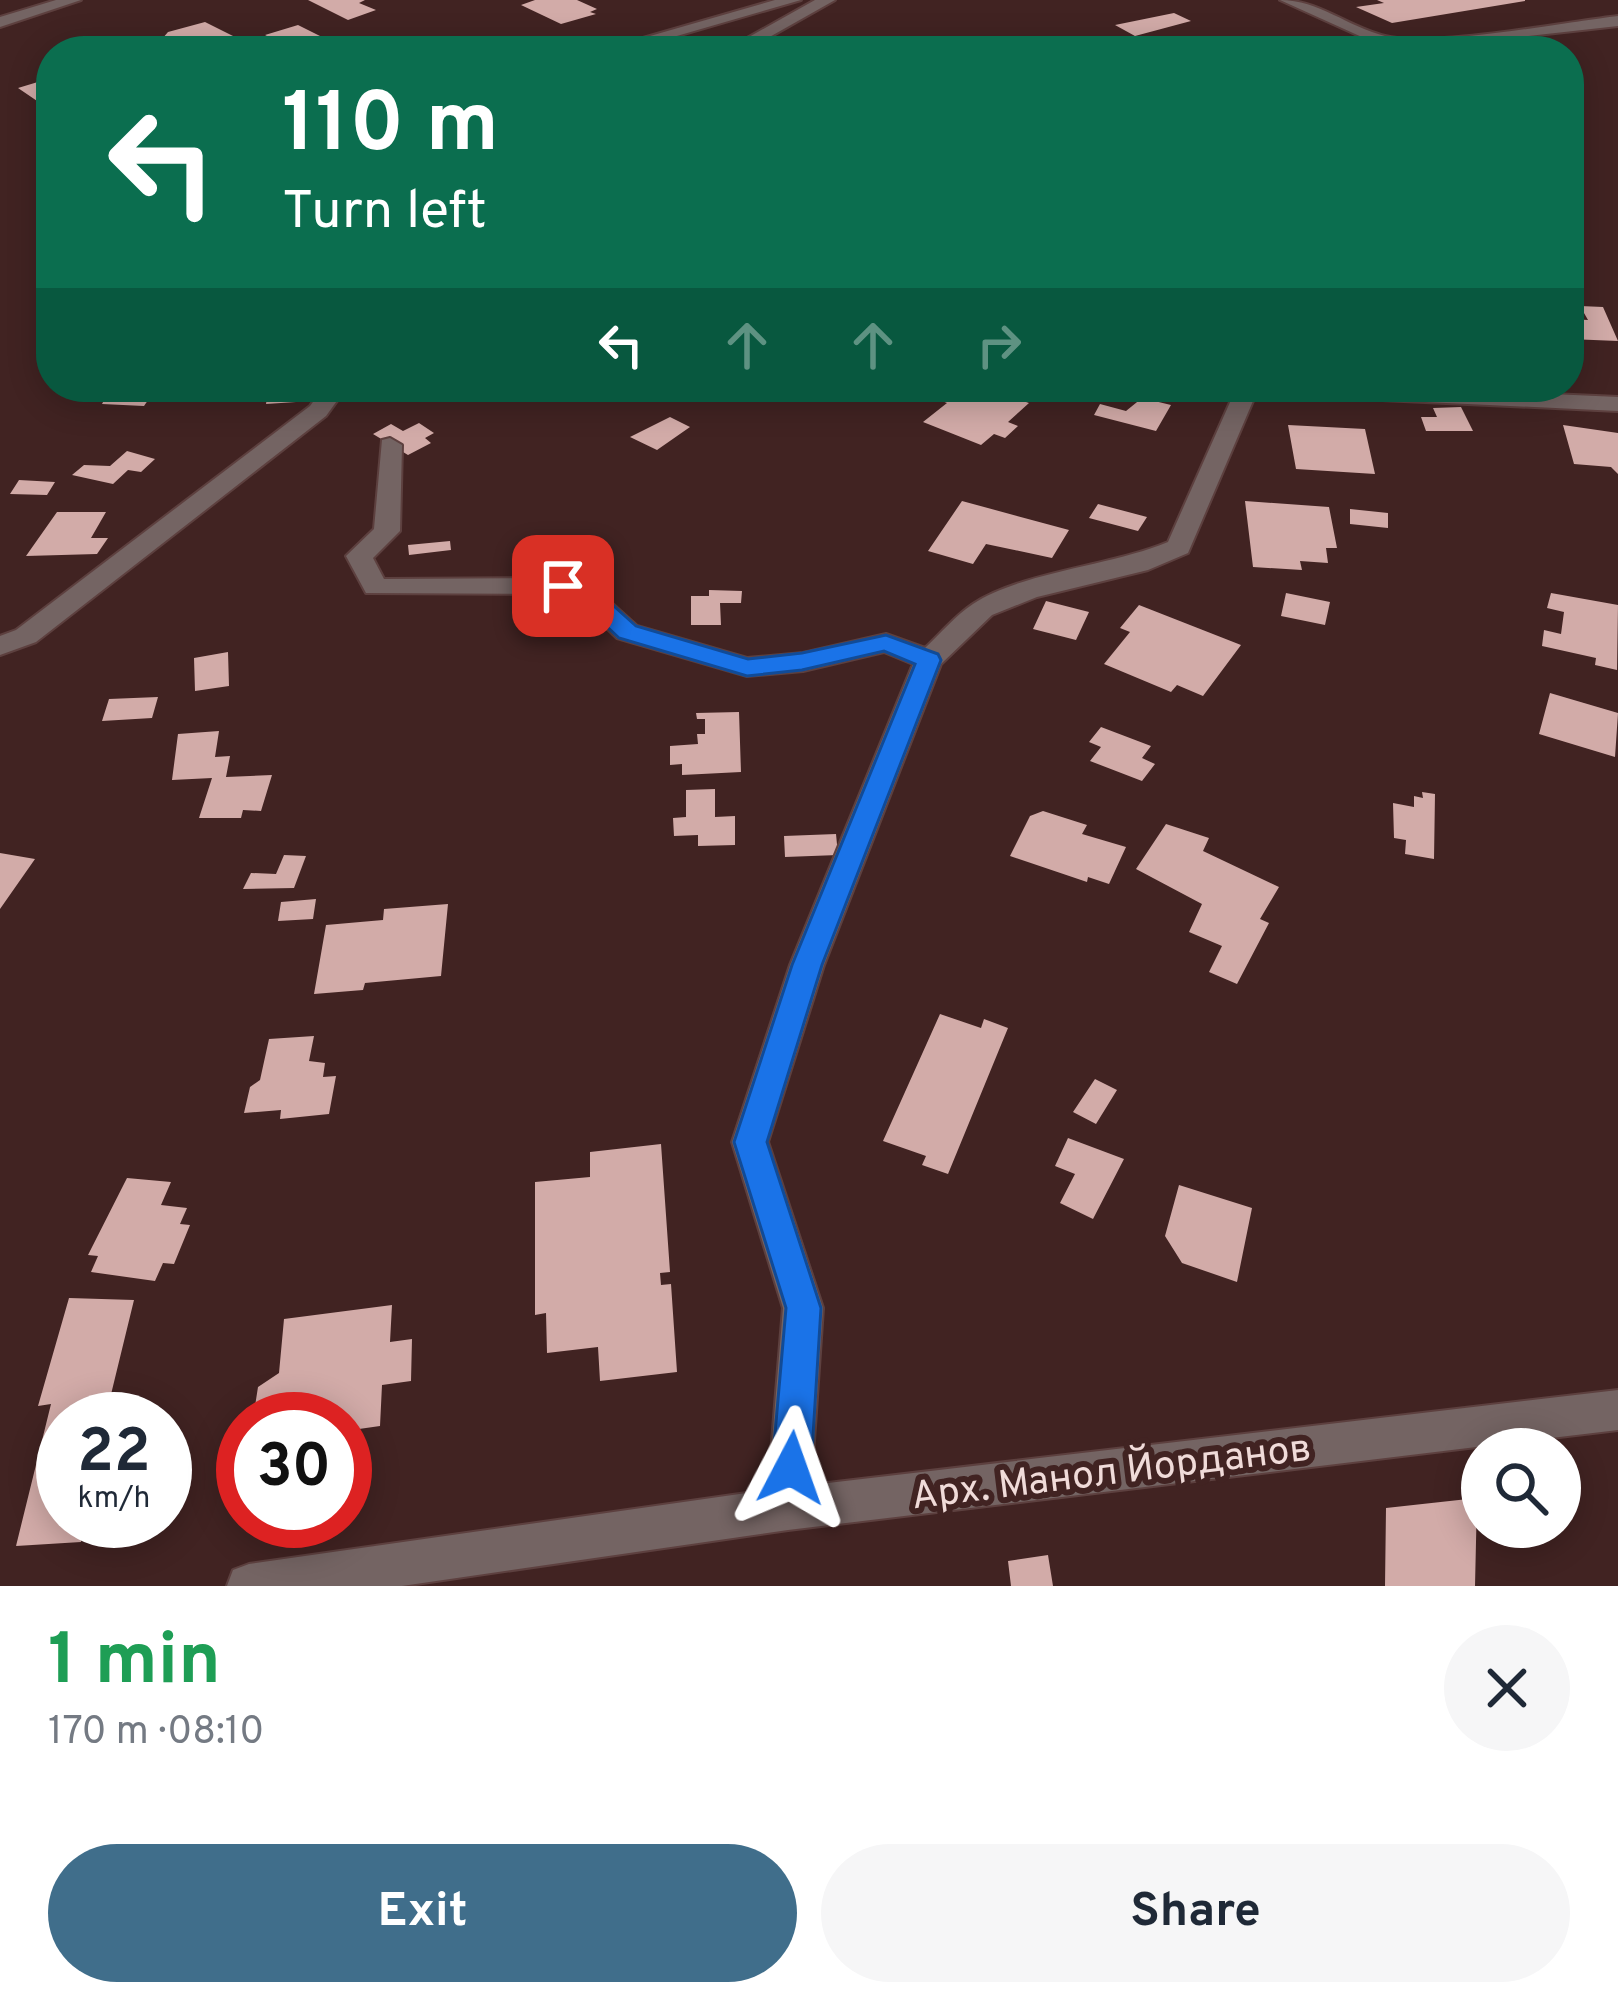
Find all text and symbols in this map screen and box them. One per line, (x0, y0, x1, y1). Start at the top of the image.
text: 110 m (282, 75, 499, 181)
icon: left (84, 84, 240, 240)
text: Turn left (282, 179, 487, 248)
icon: left (588, 312, 654, 378)
icon: ahead (714, 312, 780, 378)
icon: ahead (840, 312, 906, 378)
icon: right (966, 312, 1032, 378)
pin (512, 535, 614, 637)
icon: arrive (530, 553, 596, 619)
speed limit sign: 30 (216, 1392, 372, 1548)
position arrow (728, 1405, 854, 1531)
text: 22 (77, 1417, 151, 1493)
street label: Арх. Манол Йорданов (908, 1422, 1314, 1523)
map controls (1461, 1428, 1581, 1548)
button: search (1461, 1428, 1581, 1548)
text: km/h (78, 1481, 150, 1518)
text: 1 min (48, 1618, 221, 1710)
button: close (1444, 1625, 1570, 1751)
text: 170 m · 08:10 (48, 1709, 264, 1758)
button: Exit (48, 1844, 797, 1982)
button: Share (821, 1844, 1570, 1982)

